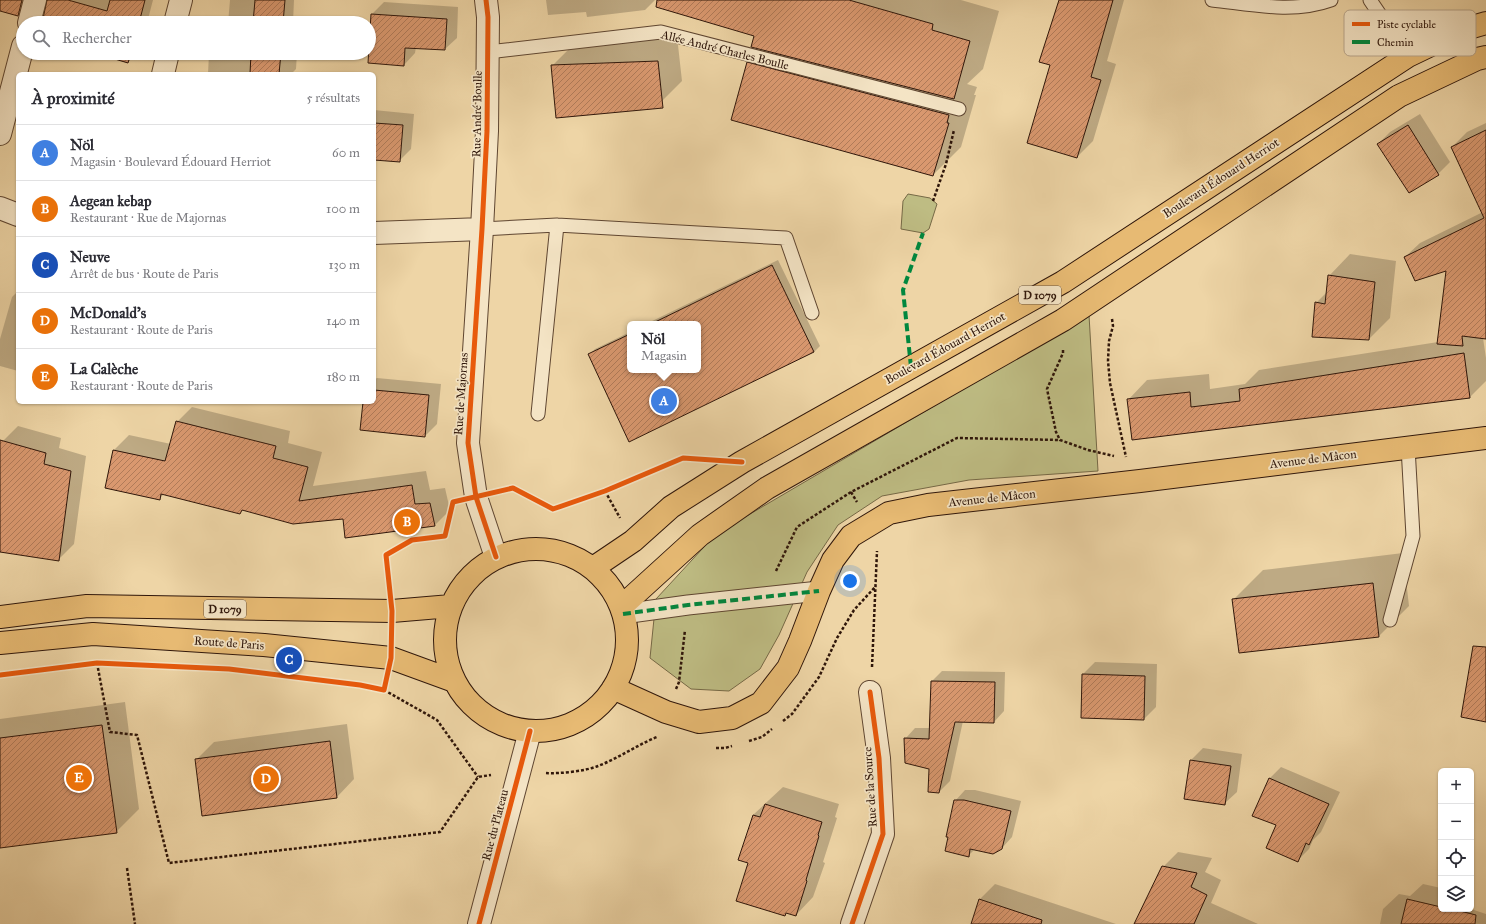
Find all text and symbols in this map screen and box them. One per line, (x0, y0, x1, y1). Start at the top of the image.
legend (1344, 10, 1476, 56)
search box (16, 16, 376, 60)
text: Piste cyclable (1377, 18, 1436, 31)
icon: search (30, 27, 52, 49)
street label: Allée André Charles Boulle (659, 27, 790, 73)
text: Rechercher (62, 29, 132, 47)
text: Chemin (1377, 36, 1413, 49)
street label: Rue André Boulle (469, 70, 485, 158)
text: À proximité (32, 88, 115, 109)
text: 5 résultats (306, 90, 360, 106)
street label: Boulevard Édouard Herriot (1159, 133, 1282, 221)
text: Nöl (70, 136, 94, 154)
text: A (41, 145, 49, 161)
text: 60 m (332, 145, 360, 161)
text: Magasin · Boulevard Édouard Herriot (70, 154, 271, 170)
text: Aegean kebap (70, 192, 151, 210)
text: B (41, 201, 49, 217)
text: 100 m (326, 201, 360, 217)
text: Restaurant · Rue de Majornas (70, 210, 226, 226)
text: Neuve (70, 248, 110, 266)
text: C (41, 257, 49, 273)
text: 130 m (328, 257, 360, 273)
text: Arrêt de bus · Route de Paris (70, 266, 218, 282)
road number: D 1079 (1019, 286, 1061, 304)
text: McDonald's (70, 304, 146, 322)
street label: Boulevard Édouard Herriot (881, 307, 1008, 387)
text: D (40, 313, 50, 329)
text: 140 m (326, 313, 360, 329)
popup (627, 321, 701, 373)
text: Restaurant · Route de Paris (70, 322, 213, 338)
text: Nöl (641, 330, 665, 348)
text: Magasin (641, 348, 687, 364)
street label: Rue de Majornas (451, 352, 471, 436)
text: La Calèche (70, 360, 138, 378)
text: E (40, 369, 50, 385)
text: 180 m (327, 369, 360, 385)
text: Restaurant · Route de Paris (70, 378, 213, 394)
pin: A (651, 386, 677, 416)
street label: Avenue de Mâcon (1268, 447, 1358, 471)
street label: Avenue de Mâcon (947, 486, 1037, 510)
pin: B (394, 507, 420, 537)
your location (840, 571, 860, 591)
road number: D 1079 (204, 600, 246, 618)
street label: Route de Paris (193, 634, 265, 652)
pin: C (276, 645, 302, 675)
street label: Rue de la Source (860, 746, 880, 828)
pin: E (66, 763, 92, 793)
pin: D (253, 764, 279, 794)
map controls (1438, 768, 1474, 912)
button: + (1438, 768, 1474, 804)
street label: Rue du Plateau (479, 787, 511, 862)
button: − (1438, 804, 1474, 840)
button: locate (1438, 840, 1474, 876)
button: layers (1438, 876, 1474, 912)

